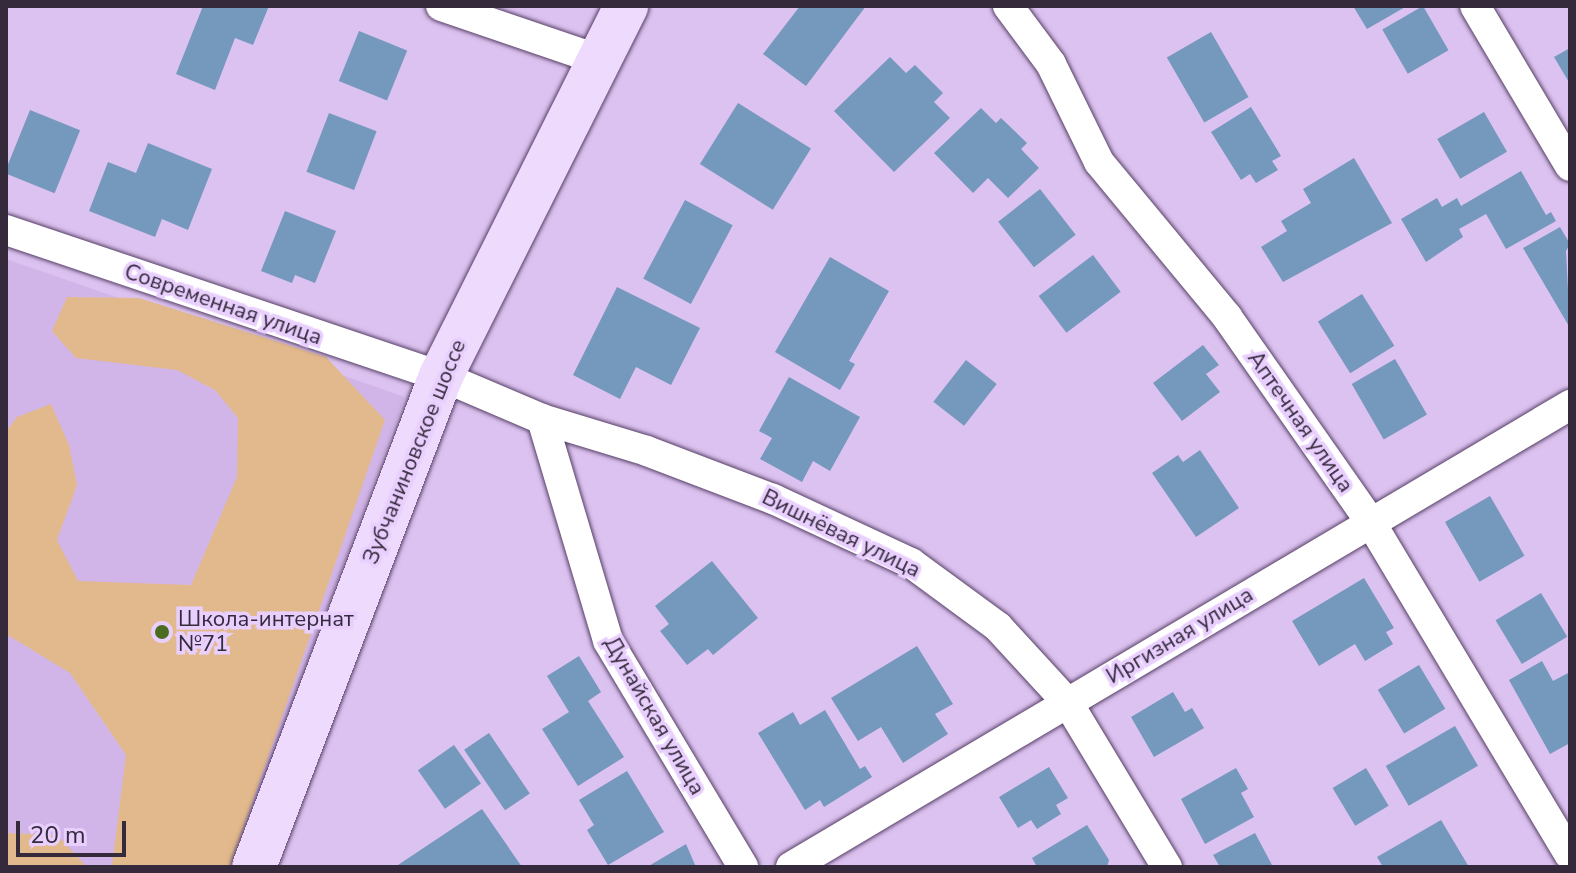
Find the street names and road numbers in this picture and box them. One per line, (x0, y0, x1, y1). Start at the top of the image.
street label: Современная улица (121, 259, 325, 351)
street label: Зубчаниновское шоссе (358, 336, 472, 568)
street label: Аптечная улица (1241, 346, 1359, 498)
street label: Вишнёвая улица (758, 484, 924, 584)
street label: Иргизная улица (1102, 582, 1258, 690)
street label: Дунайская улица (598, 632, 710, 800)

